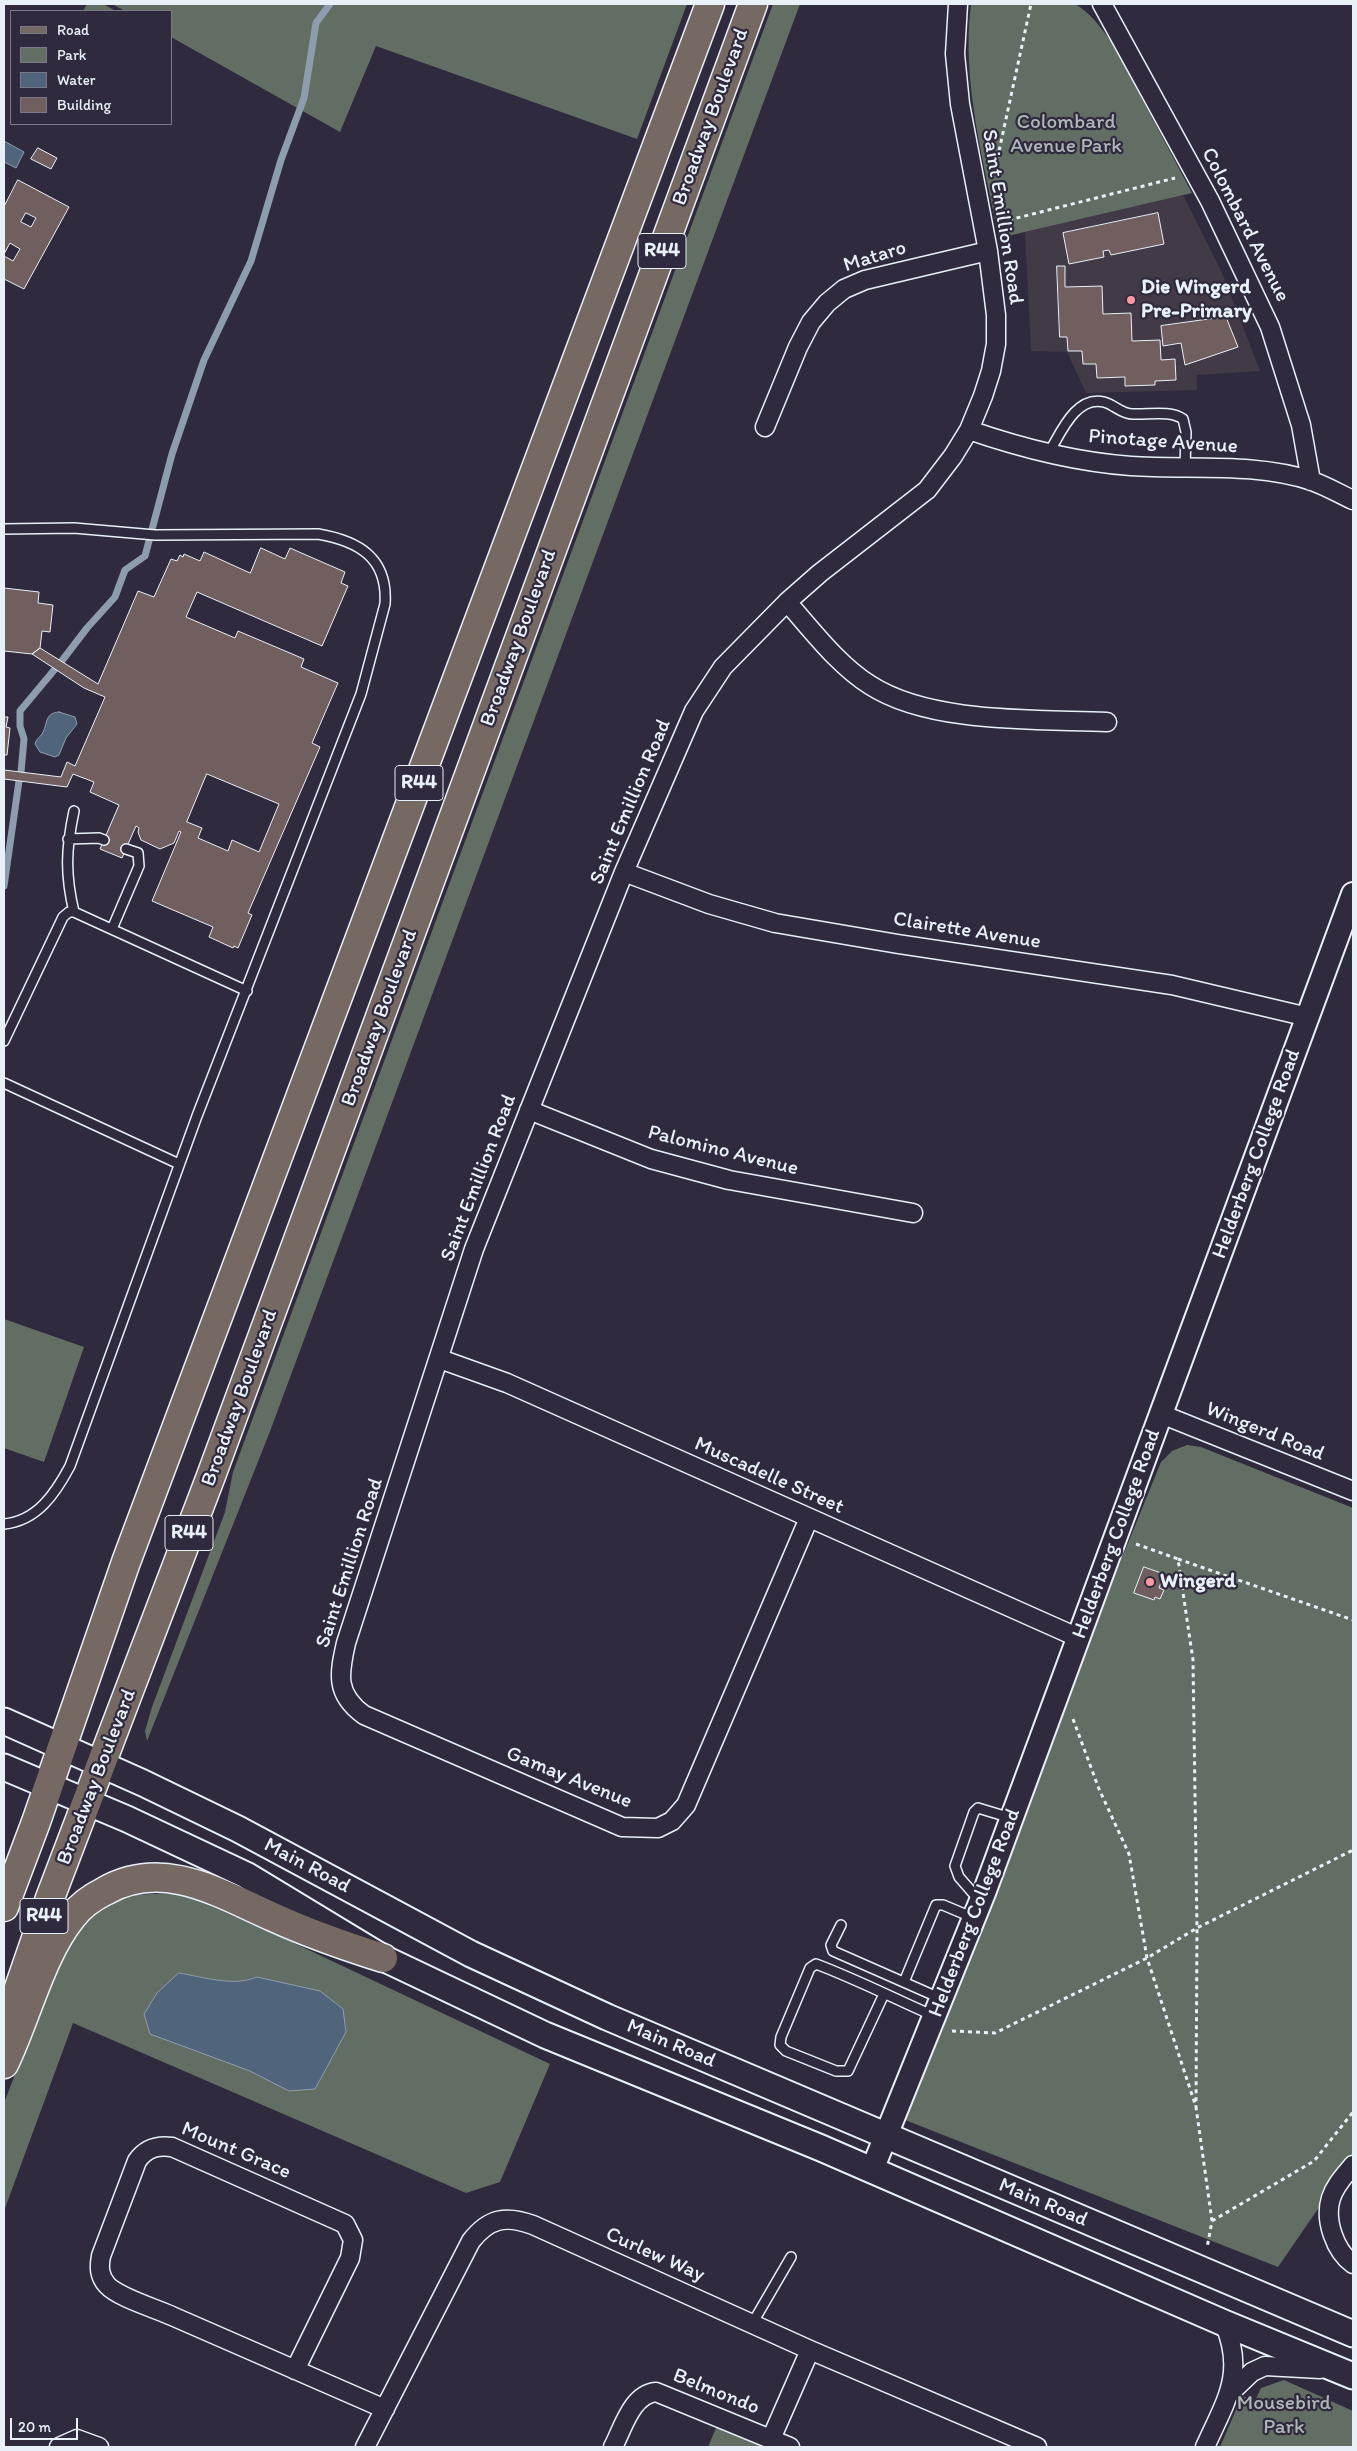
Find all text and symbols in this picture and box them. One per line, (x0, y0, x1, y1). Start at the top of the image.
legend (10, 10, 172, 125)
text: Road (57, 21, 89, 39)
street label: Broadway Boulevard (667, 25, 755, 209)
text: Park (57, 46, 87, 64)
text: Water (57, 71, 95, 89)
text: Building (57, 96, 111, 114)
park label: Colombard Avenue Park (1010, 110, 1122, 160)
street label: Saint Emillion Road (976, 128, 1028, 306)
street label: Colombard Avenue (1195, 144, 1295, 306)
road number: R44 (638, 234, 686, 268)
street label: Mataro (841, 236, 909, 278)
place label: Die Wingerd Pre-Primary (1141, 275, 1252, 325)
marker: Die Wingerd Pre-Primary (1125, 294, 1137, 306)
street label: Pinotage Avenue (1087, 424, 1239, 460)
street label: Broadway Boulevard (475, 546, 563, 730)
street label: Saint Emillion Road (585, 716, 677, 888)
road number: R44 (395, 766, 443, 800)
street label: Clairette Avenue (891, 907, 1043, 955)
street label: Broadway Boulevard (336, 926, 424, 1110)
street label: Helderberg College Road (1207, 1046, 1307, 1262)
street label: Saint Emillion Road (436, 1091, 522, 1265)
street label: Palomino Avenue (645, 1120, 801, 1182)
street label: Broadway Boulevard (196, 1306, 284, 1490)
street label: Wingerd Road (1202, 1397, 1328, 1467)
street label: Helderberg College Road (1067, 1426, 1167, 1642)
street label: Muscadelle Street (690, 1432, 848, 1520)
street label: Saint Emillion Road (311, 1475, 389, 1651)
road number: R44 (165, 1516, 213, 1550)
place label: Wingerd (1160, 1569, 1236, 1595)
marker: Wingerd (1144, 1576, 1156, 1588)
street label: Broadway Boulevard (52, 1685, 142, 1869)
street label: Gamay Avenue (502, 1741, 636, 1815)
street label: Helderberg College Road (924, 1805, 1026, 2021)
street label: Main Road (259, 1833, 355, 1899)
road number: R44 (20, 1898, 68, 1934)
street label: Main Road (623, 2014, 719, 2074)
street label: Mount Grace (177, 2117, 295, 2185)
street label: Main Road (995, 2173, 1091, 2233)
street label: Curlew Way (601, 2222, 709, 2288)
street label: Belmondo (669, 2363, 763, 2421)
park label: Mousebird Park (1237, 2391, 1331, 2441)
scale bar (12, 2408, 80, 2440)
text: 20 m (18, 2418, 51, 2436)

